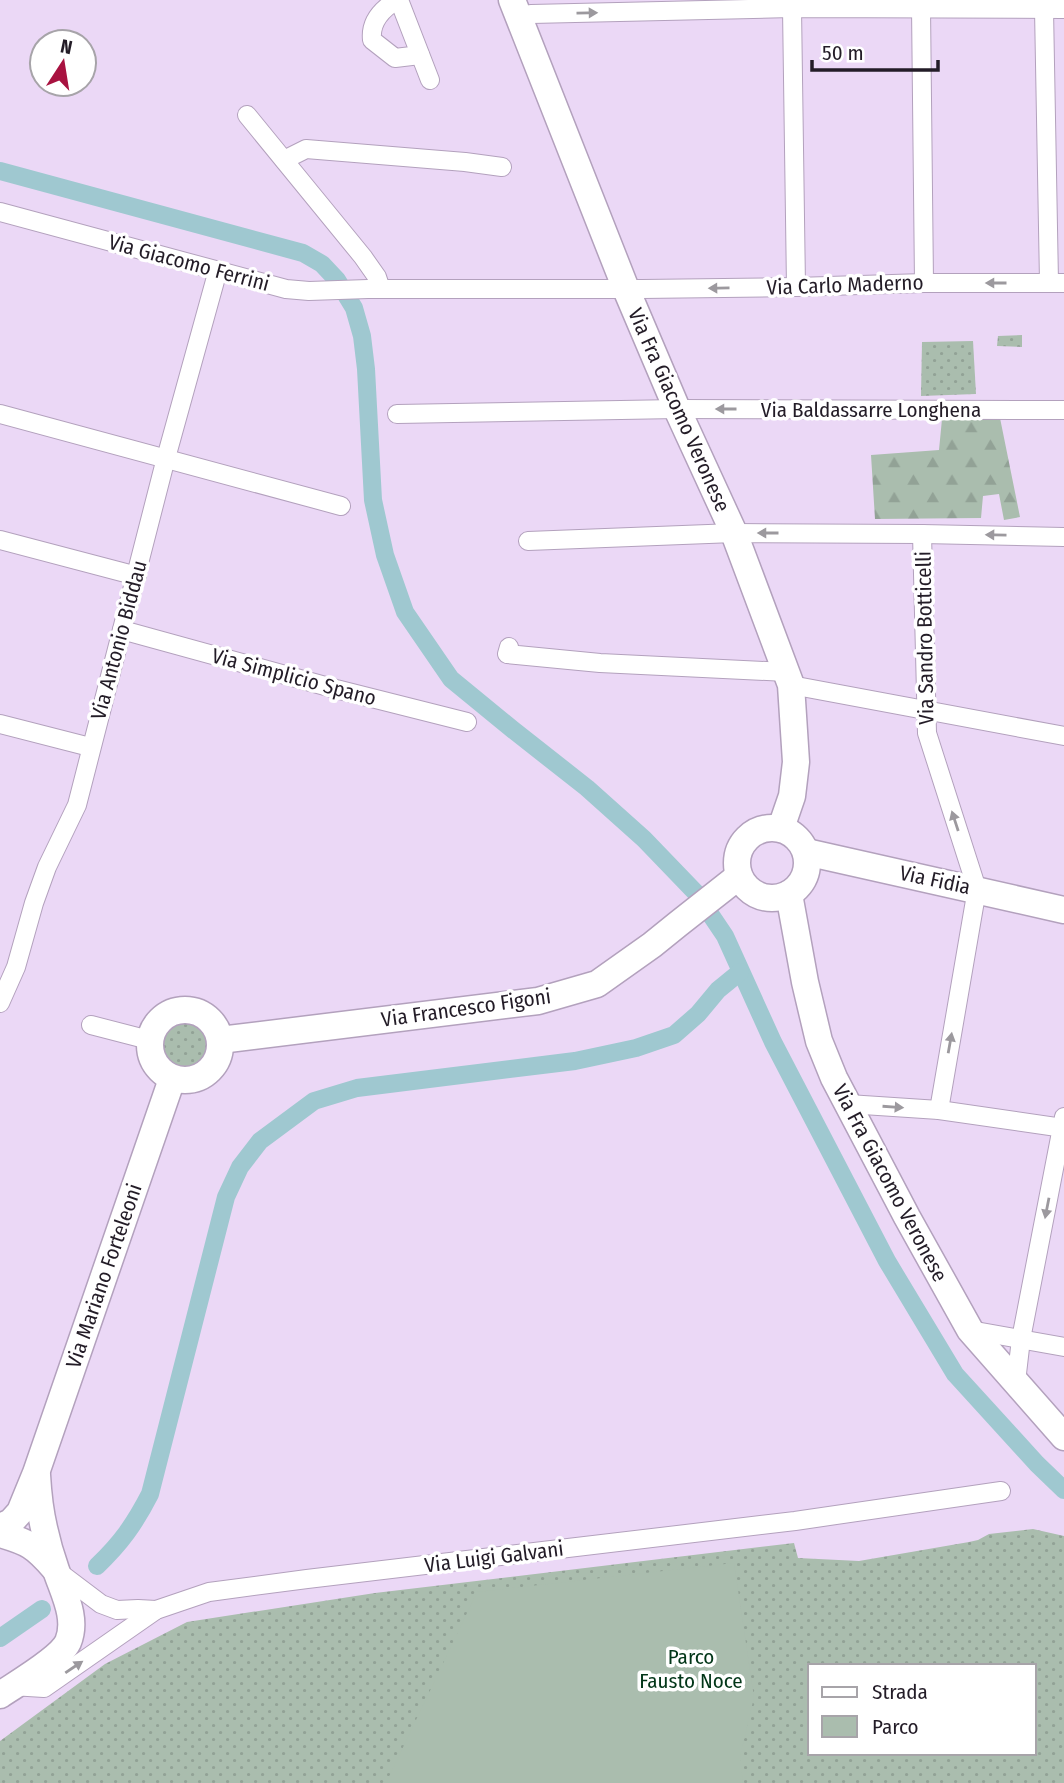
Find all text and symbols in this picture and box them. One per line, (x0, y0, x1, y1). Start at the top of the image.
one-way arrow (576, 7, 598, 18)
north arrow (28, 28, 98, 98)
scale bar (812, 28, 938, 72)
text: N (58, 34, 74, 59)
text: 50 m (822, 40, 864, 66)
street label: Via Giacomo Ferrini (106, 229, 272, 297)
street label: Via Carlo Maderno (766, 269, 924, 301)
one-way arrow (985, 277, 1007, 289)
one-way arrow (708, 282, 730, 294)
street label: Via Fra Giacomo Veronese (622, 304, 736, 516)
street label: Via Baldassarre Longhena (761, 397, 981, 423)
one-way arrow (715, 403, 737, 415)
one-way arrow (757, 527, 779, 539)
one-way arrow (985, 530, 1007, 541)
street label: Via Sandro Botticelli (910, 551, 940, 725)
street label: Via Antonio Biddau (85, 558, 153, 722)
street label: Via Simplicio Spano (209, 643, 379, 711)
one-way arrow (949, 810, 960, 831)
street label: Via Fidia (897, 860, 973, 900)
street label: Via Francesco Figoni (380, 983, 552, 1033)
one-way arrow (945, 1032, 956, 1054)
street label: Via Fra Giacomo Veronese (827, 1080, 953, 1286)
one-way arrow (883, 1102, 905, 1113)
street label: Via Mariano Forteleoni (60, 1180, 148, 1372)
one-way arrow (1041, 1197, 1052, 1219)
street label: Via Luigi Galvani (423, 1536, 565, 1578)
park label: Parco Fausto Noce (639, 1644, 743, 1694)
one-way arrow (65, 1660, 83, 1674)
legend (808, 1664, 1036, 1755)
text: Strada (872, 1679, 928, 1705)
text: Parco (872, 1714, 919, 1740)

